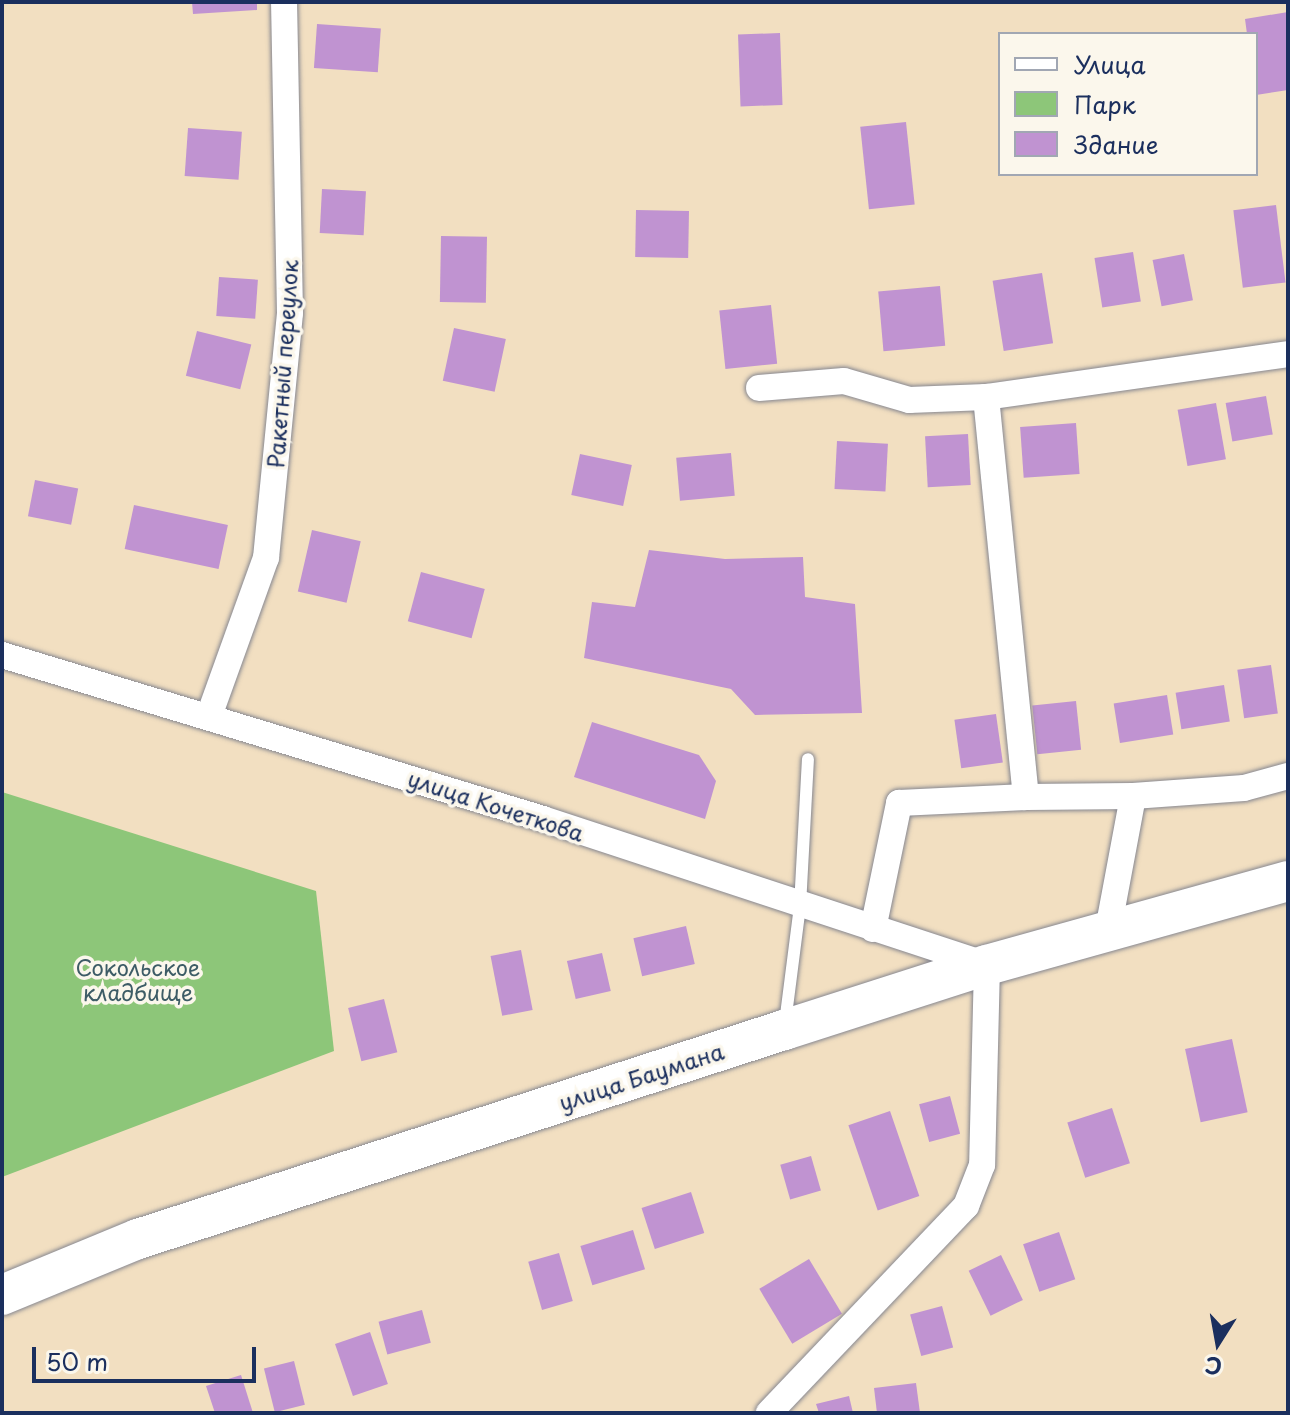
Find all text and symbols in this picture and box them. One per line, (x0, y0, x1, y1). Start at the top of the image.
legend (998, 32, 1258, 176)
text: Улица (1074, 46, 1146, 82)
text: Парк (1074, 86, 1136, 122)
text: Здание (1074, 126, 1159, 162)
street label: Ракетный переулок (262, 259, 302, 469)
street label: улица Кочеткова (404, 764, 588, 846)
park label: Сокольское кладбище (76, 953, 200, 1004)
street label: улица Баумана (555, 1037, 727, 1115)
north arrow (1178, 1303, 1258, 1383)
scale bar (36, 1331, 260, 1381)
text: 50 m (46, 1343, 108, 1379)
text: С (1202, 1349, 1225, 1385)

